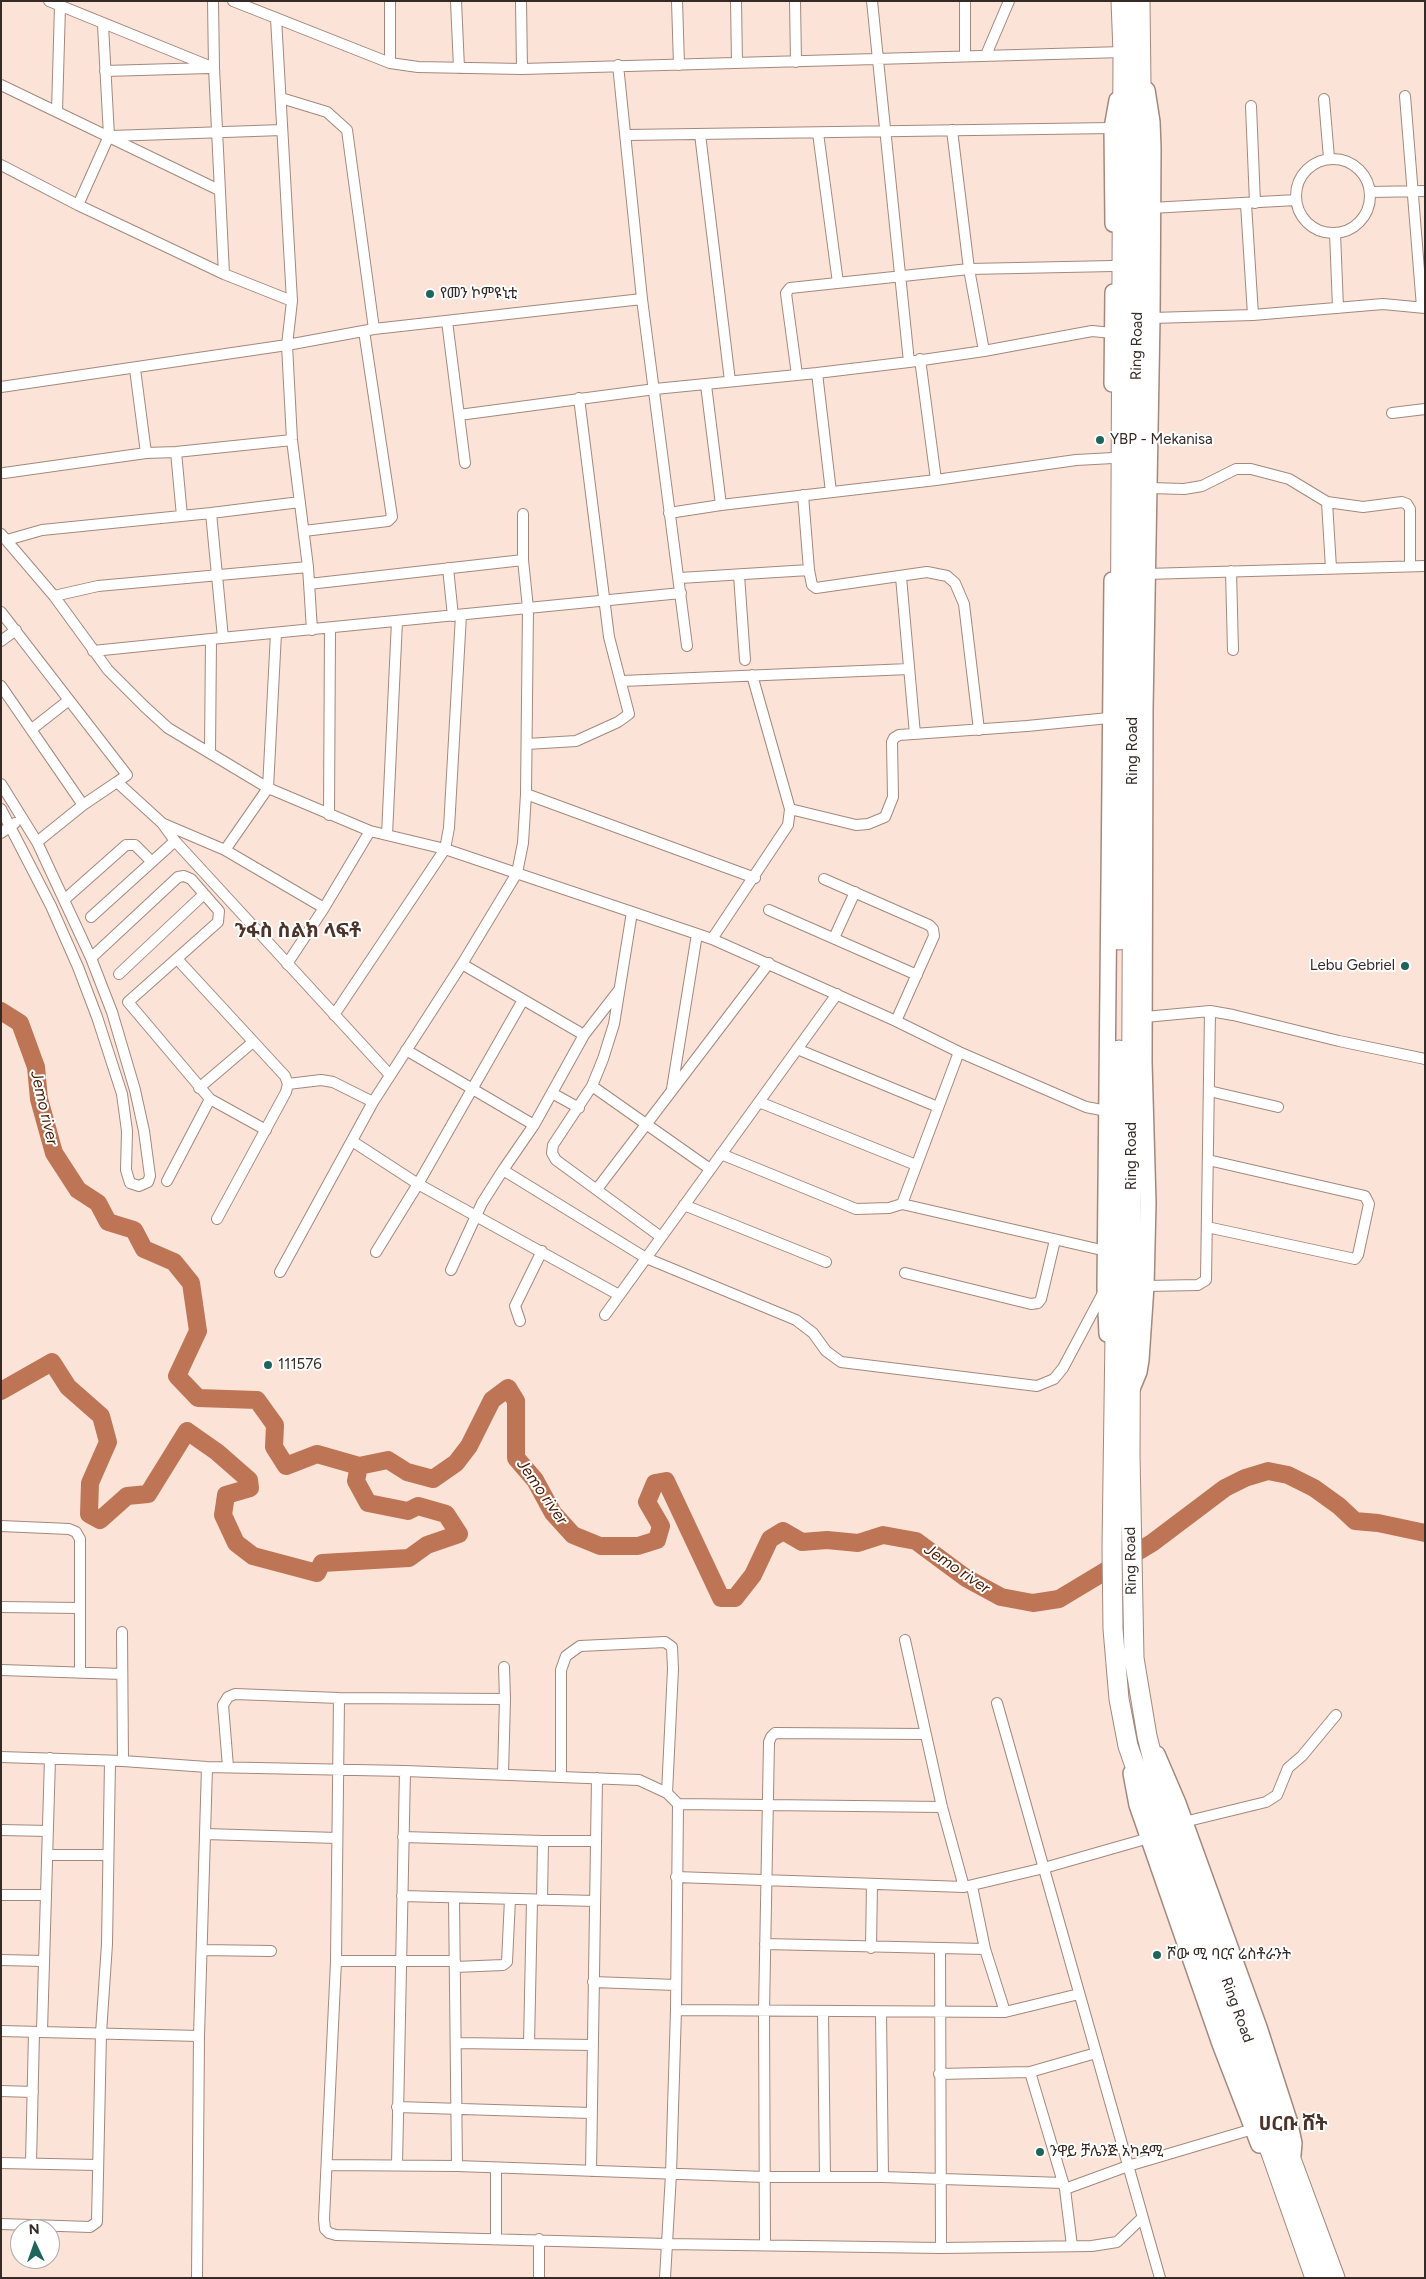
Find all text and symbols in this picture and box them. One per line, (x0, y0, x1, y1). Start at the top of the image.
place label: የመን ኮምዩኒቲ (440, 285, 517, 303)
marker: የመን ኮምዩኒቲ (424, 288, 436, 300)
street label: Ring Road (1127, 312, 1147, 380)
place label: YBP - Mekanisa (1110, 431, 1213, 449)
marker: YBP - Mekanisa (1094, 434, 1106, 446)
street label: Ring Road (1124, 717, 1142, 785)
district label: ንፋስ ስልክ ላፍቶ (235, 919, 361, 943)
place label: Lebu Gebriel (1310, 957, 1395, 975)
marker: Lebu Gebriel (1399, 960, 1411, 972)
water label: Jemo river (26, 1069, 62, 1147)
street label: Ring Road (1123, 1122, 1141, 1190)
place label: 111576 (278, 1356, 322, 1374)
marker: 111576 (262, 1359, 274, 1371)
water label: Jemo river (513, 1456, 571, 1528)
street label: Ring Road (1121, 1527, 1141, 1595)
water label: Jemo river (920, 1540, 994, 1598)
place label: ሾው ሚ ባርና ሬስቶራንት (1167, 1946, 1291, 1964)
marker: ሾው ሚ ባርና ሬስቶራንት (1151, 1949, 1163, 1961)
street label: Ring Road (1217, 1975, 1257, 2045)
district label: ሀርቡ ሸት (1258, 2112, 1328, 2136)
place label: ንዋይ ቻሌንጅ አካዳሚ (1050, 2143, 1163, 2161)
marker: ንዋይ ቻሌንጅ አካዳሚ (1034, 2146, 1046, 2158)
north arrow (10, 2219, 60, 2269)
text: N (28, 2221, 40, 2238)

